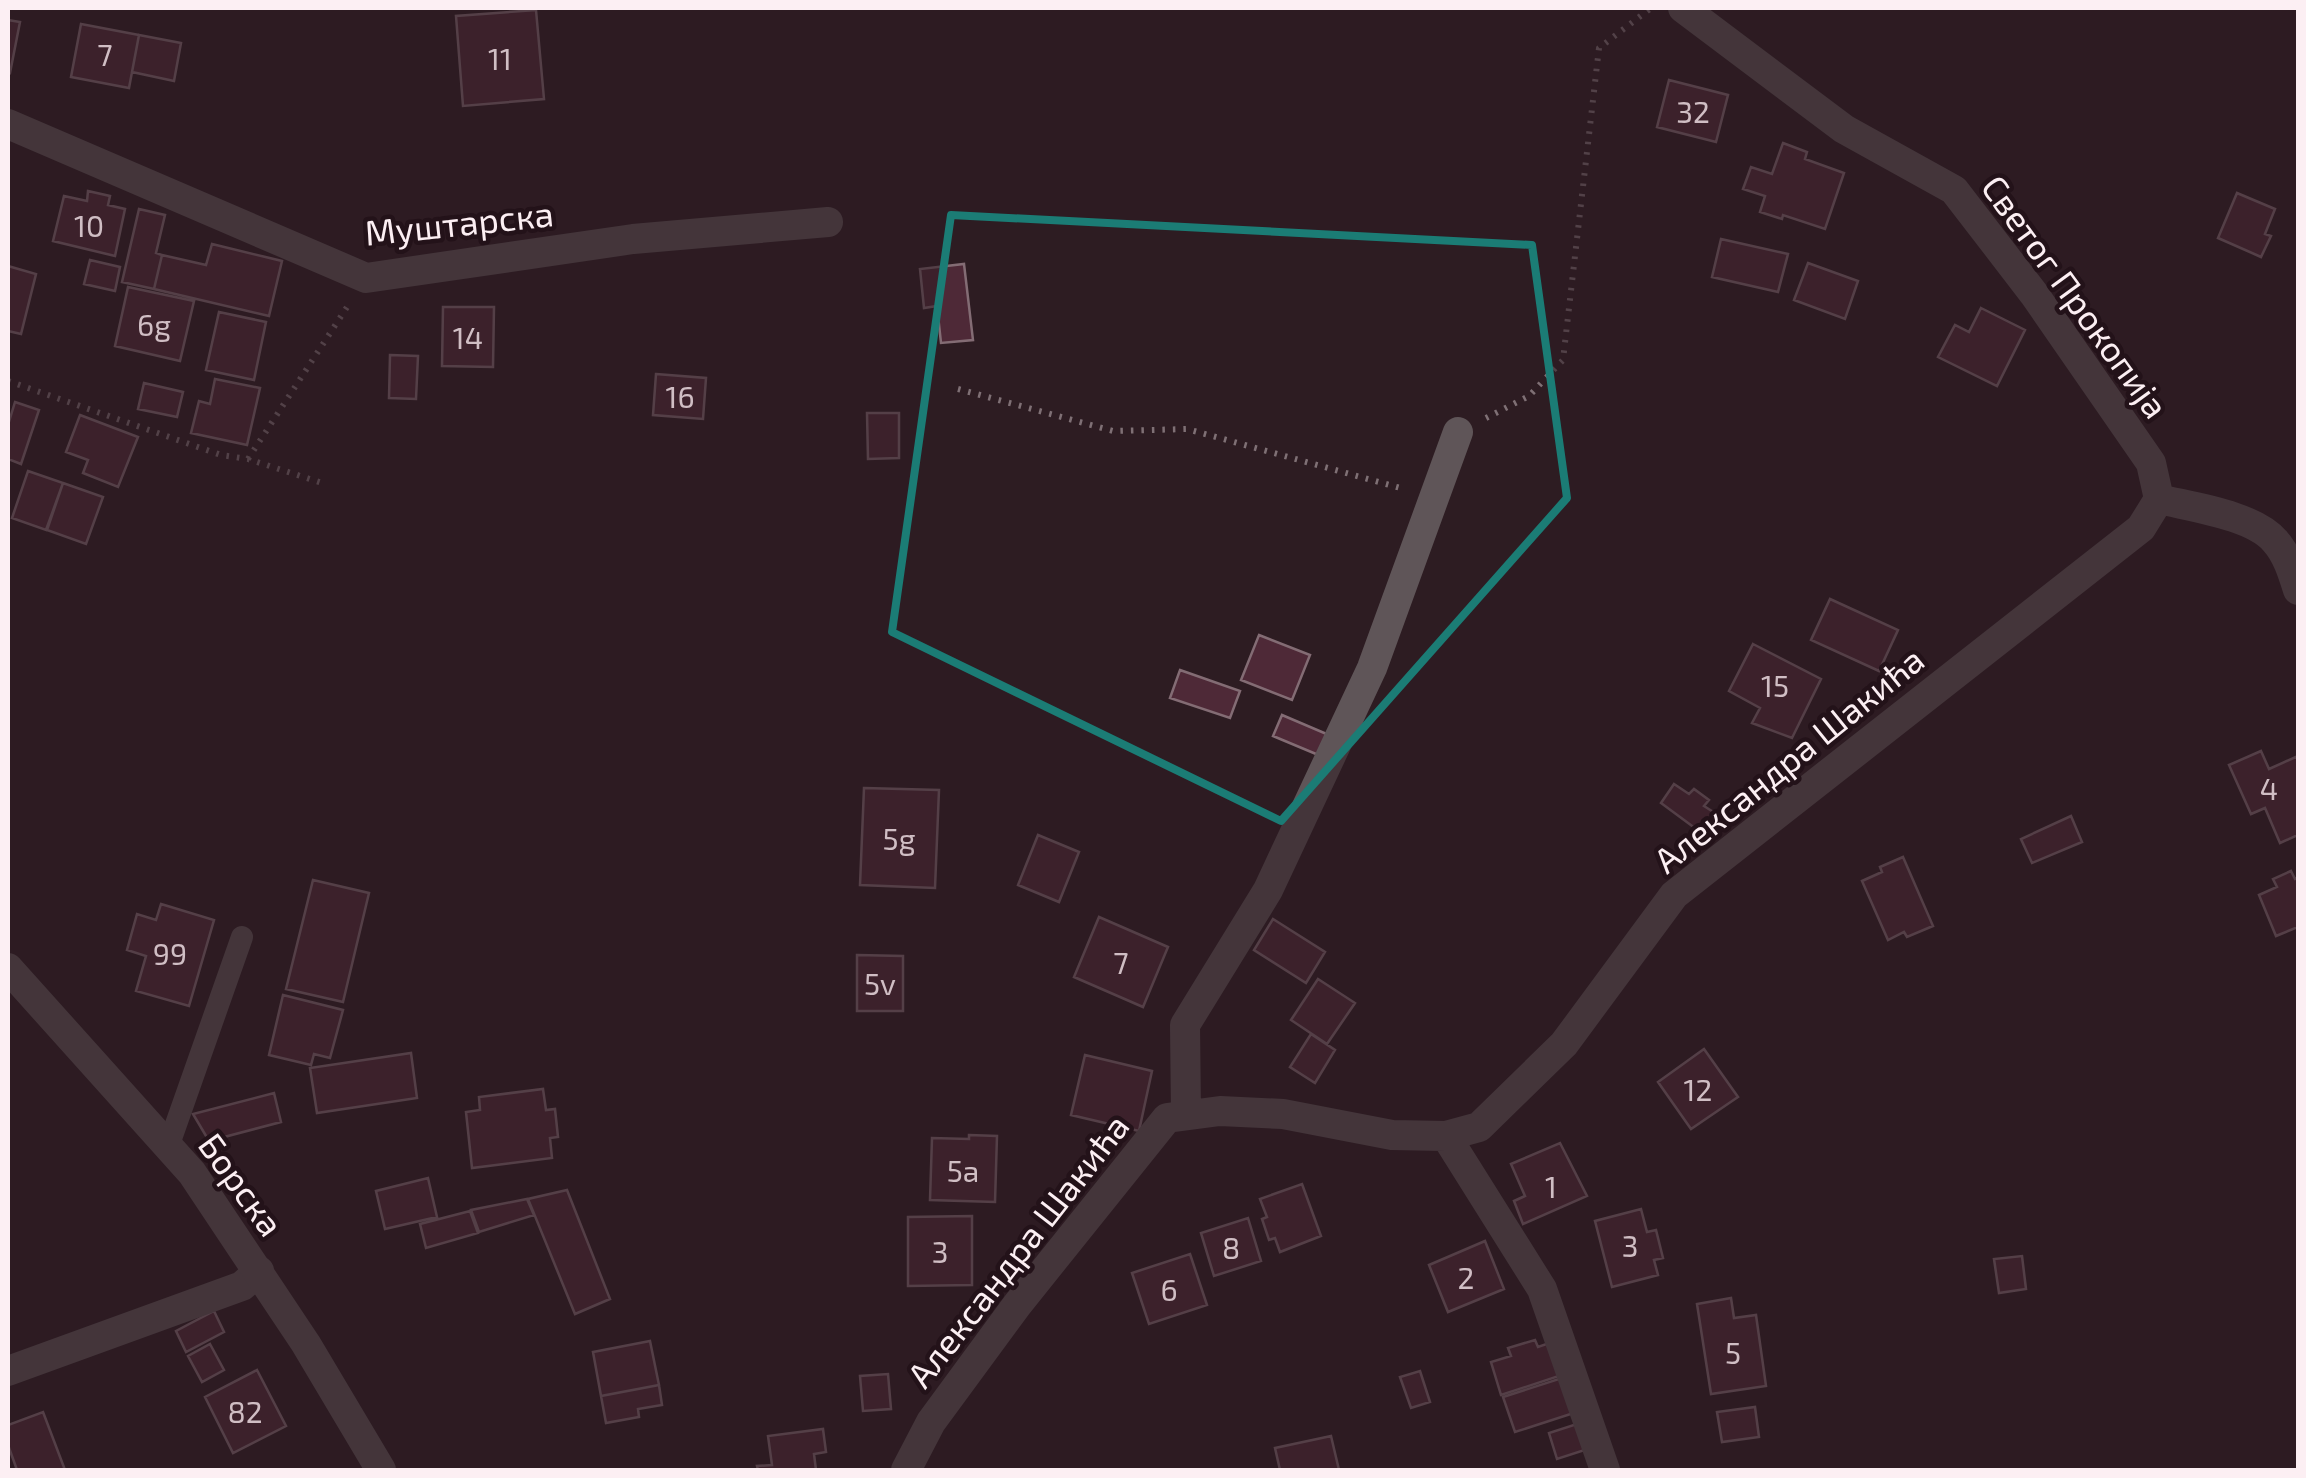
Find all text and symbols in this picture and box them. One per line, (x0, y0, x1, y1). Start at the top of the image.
house number: 7 (97, 36, 113, 72)
house number: 11 (488, 40, 512, 76)
house number: 32 (1676, 93, 1710, 129)
street label: Светог Прокопија (1974, 167, 2178, 425)
street label: Муштарска (362, 191, 556, 254)
house number: 10 (74, 207, 104, 243)
house number: 6g (137, 306, 171, 342)
house number: 14 (453, 319, 483, 355)
house number: 16 (665, 378, 695, 414)
street label: Александра Шакића (1645, 637, 1931, 881)
house number: 15 (1761, 667, 1789, 703)
house number: 4 (2260, 770, 2278, 806)
house number: 5g (883, 820, 916, 856)
house number: 99 (153, 935, 187, 971)
house number: 7 (1113, 944, 1129, 980)
house number: 5v (864, 965, 896, 1001)
house number: 12 (1684, 1071, 1712, 1107)
street label: Александра Шакића (897, 1105, 1137, 1395)
street label: Борска (191, 1124, 293, 1244)
house number: 5a (947, 1152, 979, 1188)
house number: 1 (1545, 1168, 1557, 1204)
house number: 3 (1622, 1227, 1638, 1263)
house number: 8 (1222, 1229, 1240, 1265)
house number: 3 (932, 1233, 948, 1269)
house number: 2 (1458, 1259, 1474, 1295)
house number: 6 (1160, 1271, 1178, 1307)
house number: 5 (1725, 1334, 1741, 1370)
house number: 82 (227, 1393, 263, 1429)

